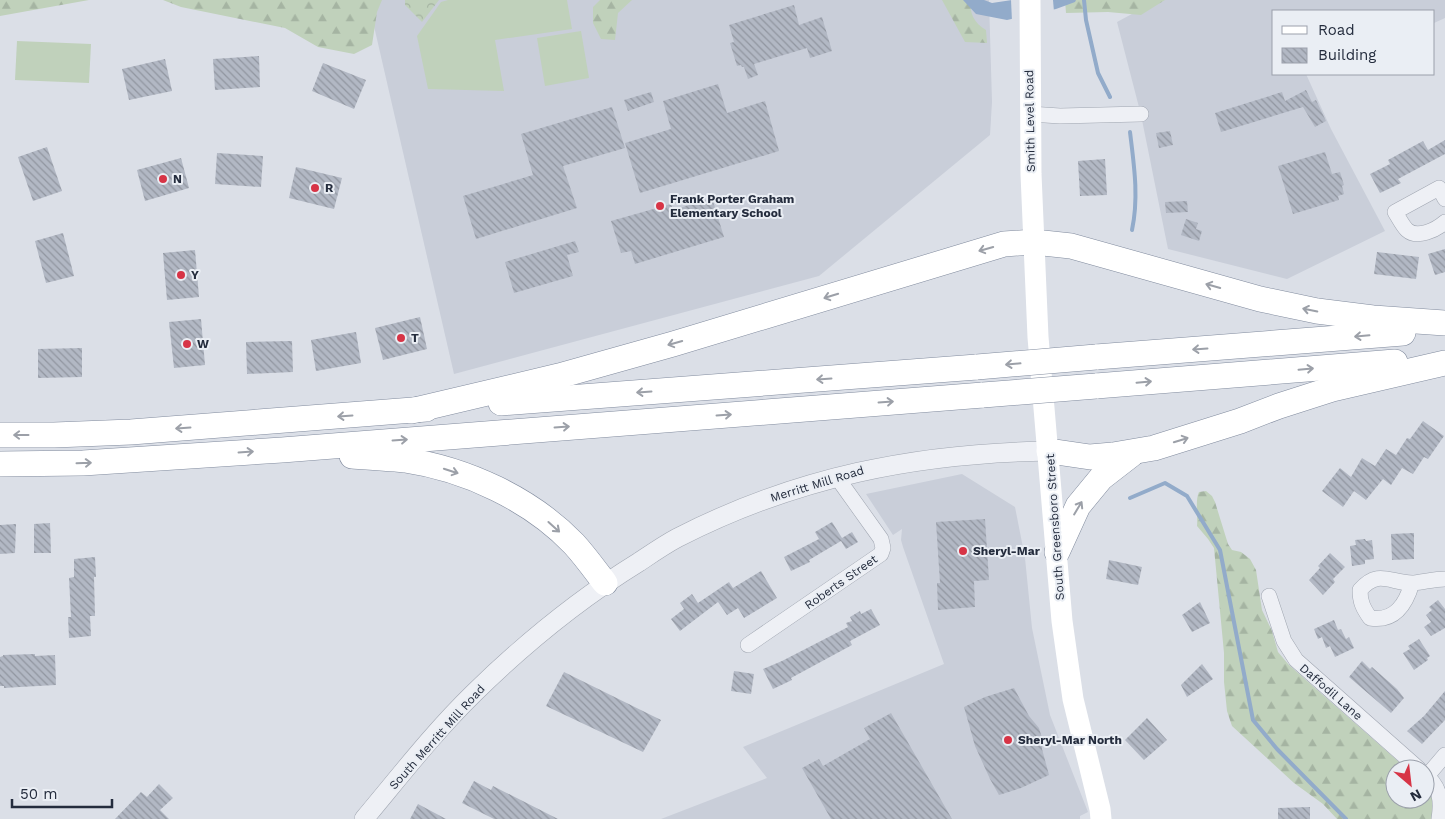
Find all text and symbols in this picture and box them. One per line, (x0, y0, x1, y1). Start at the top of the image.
legend (1272, 10, 1435, 75)
text: Road (1318, 21, 1355, 39)
text: Building (1318, 46, 1376, 64)
street label: Smith Level Road (1022, 70, 1038, 172)
place label: N (173, 172, 182, 186)
marker: N (157, 173, 169, 185)
place label: R (325, 181, 334, 195)
marker: R (309, 182, 321, 194)
place label: Frank Porter Graham Elementary School (670, 192, 794, 220)
marker: Frank Porter Graham Elementary School (654, 200, 666, 212)
one-way arrow (978, 245, 994, 254)
place label: Y (191, 268, 199, 282)
marker: Y (175, 269, 187, 281)
one-way arrow (1205, 280, 1221, 290)
one-way arrow (823, 292, 839, 302)
one-way arrow (1302, 305, 1318, 314)
place label: T (411, 331, 419, 345)
marker: T (395, 332, 407, 344)
one-way arrow (1354, 332, 1370, 341)
place label: W (197, 337, 209, 351)
marker: W (181, 338, 193, 350)
one-way arrow (667, 339, 683, 349)
one-way arrow (1192, 345, 1208, 354)
one-way arrow (1005, 360, 1021, 369)
one-way arrow (1298, 364, 1314, 374)
one-way arrow (816, 374, 832, 383)
one-way arrow (1136, 377, 1152, 387)
one-way arrow (637, 388, 653, 397)
one-way arrow (878, 398, 894, 407)
one-way arrow (716, 410, 732, 419)
one-way arrow (338, 411, 354, 420)
one-way arrow (554, 423, 570, 432)
one-way arrow (176, 424, 192, 433)
one-way arrow (13, 430, 30, 440)
one-way arrow (1173, 434, 1189, 444)
one-way arrow (392, 435, 408, 445)
one-way arrow (238, 447, 254, 457)
street label: South Greensboro Street (1043, 453, 1067, 601)
one-way arrow (75, 458, 91, 467)
street label: Merritt Mill Road (768, 463, 866, 505)
one-way arrow (443, 467, 459, 476)
one-way arrow (1073, 501, 1084, 515)
one-way arrow (548, 521, 561, 533)
place label: Sheryl-Mar (973, 544, 1041, 558)
marker: Sheryl-Mar (957, 545, 969, 557)
street label: Roberts Street (802, 552, 880, 612)
street label: Daffodil Lane (1297, 661, 1365, 723)
street label: South Merritt Mill Road (386, 682, 488, 792)
place label: Sheryl-Mar North (1018, 733, 1122, 747)
marker: Sheryl-Mar North (1002, 734, 1014, 746)
north arrow (1385, 759, 1435, 809)
scale bar (12, 776, 112, 808)
text: 50 m (20, 785, 57, 803)
text: N (1408, 786, 1424, 805)

